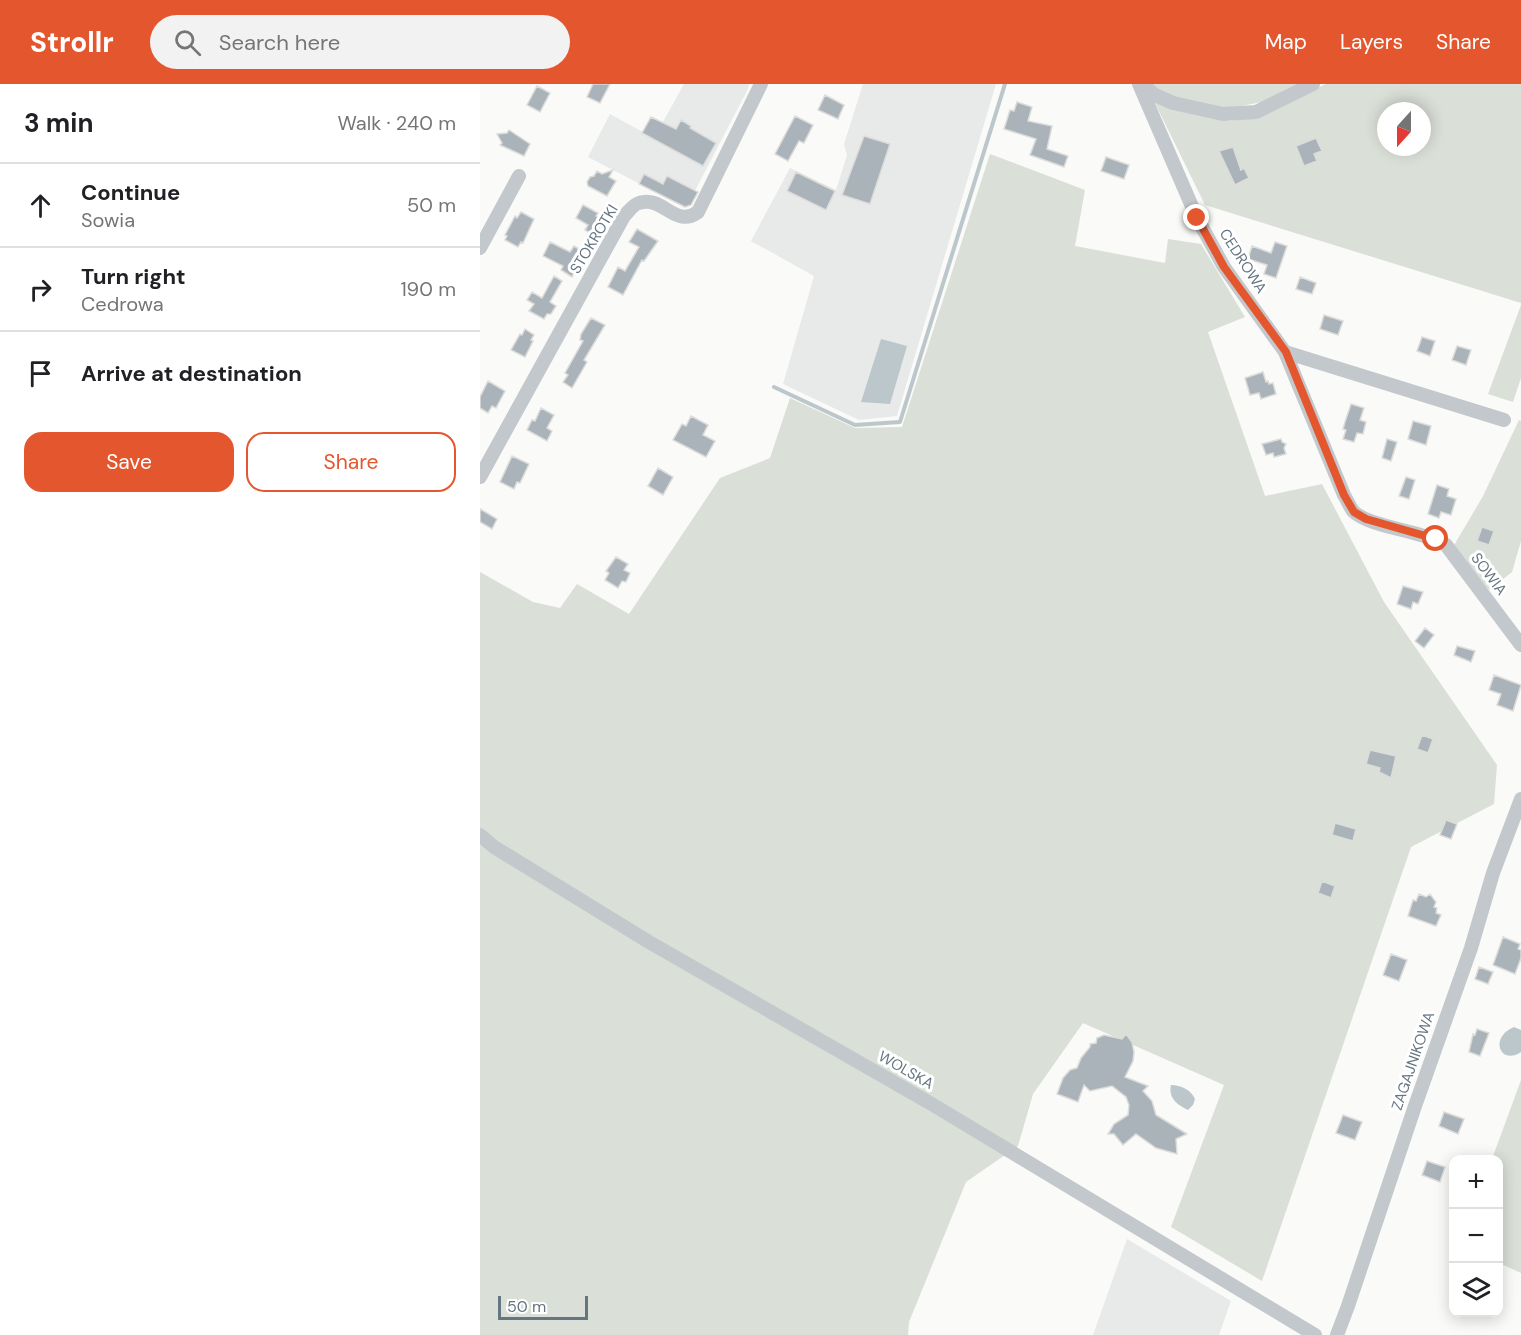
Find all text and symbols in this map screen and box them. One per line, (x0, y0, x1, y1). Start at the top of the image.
search box (150, 15, 570, 69)
text: Strollr (30, 24, 114, 61)
icon: search (171, 26, 204, 59)
text: Search here (219, 28, 340, 57)
text: Map (1265, 28, 1307, 56)
text: Layers (1340, 28, 1403, 56)
text: Share (1436, 28, 1491, 56)
north arrow (1377, 102, 1431, 156)
text: 3 min (24, 106, 93, 140)
text: Walk · 240 m (337, 110, 456, 136)
text: Continue (81, 178, 180, 207)
icon: ahead (24, 189, 57, 222)
text: 50 m (407, 192, 456, 218)
street label: STOKROTKI (566, 201, 622, 277)
route end (1183, 204, 1209, 230)
text: Sowia (81, 207, 135, 233)
street label: CEDROWA (1215, 225, 1271, 297)
text: Turn right (81, 262, 186, 291)
icon: right (24, 273, 57, 306)
text: 190 m (400, 276, 456, 302)
text: Cedrowa (81, 291, 164, 317)
icon: arrive (24, 357, 57, 390)
text: Arrive at destination (81, 359, 302, 388)
button: Save (24, 432, 234, 492)
button: Share (246, 432, 456, 492)
route start (1422, 525, 1448, 551)
street label: SOWIA (1467, 549, 1511, 599)
street label: ZAGAJNIKOWA (1387, 1009, 1439, 1113)
street label: WOLSKA (875, 1046, 937, 1094)
map controls (1449, 1155, 1503, 1317)
button: + (1449, 1155, 1503, 1209)
button: − (1449, 1209, 1503, 1263)
button: layers (1449, 1263, 1503, 1317)
scale bar (498, 1293, 588, 1320)
text: 50 m (507, 1296, 546, 1317)

